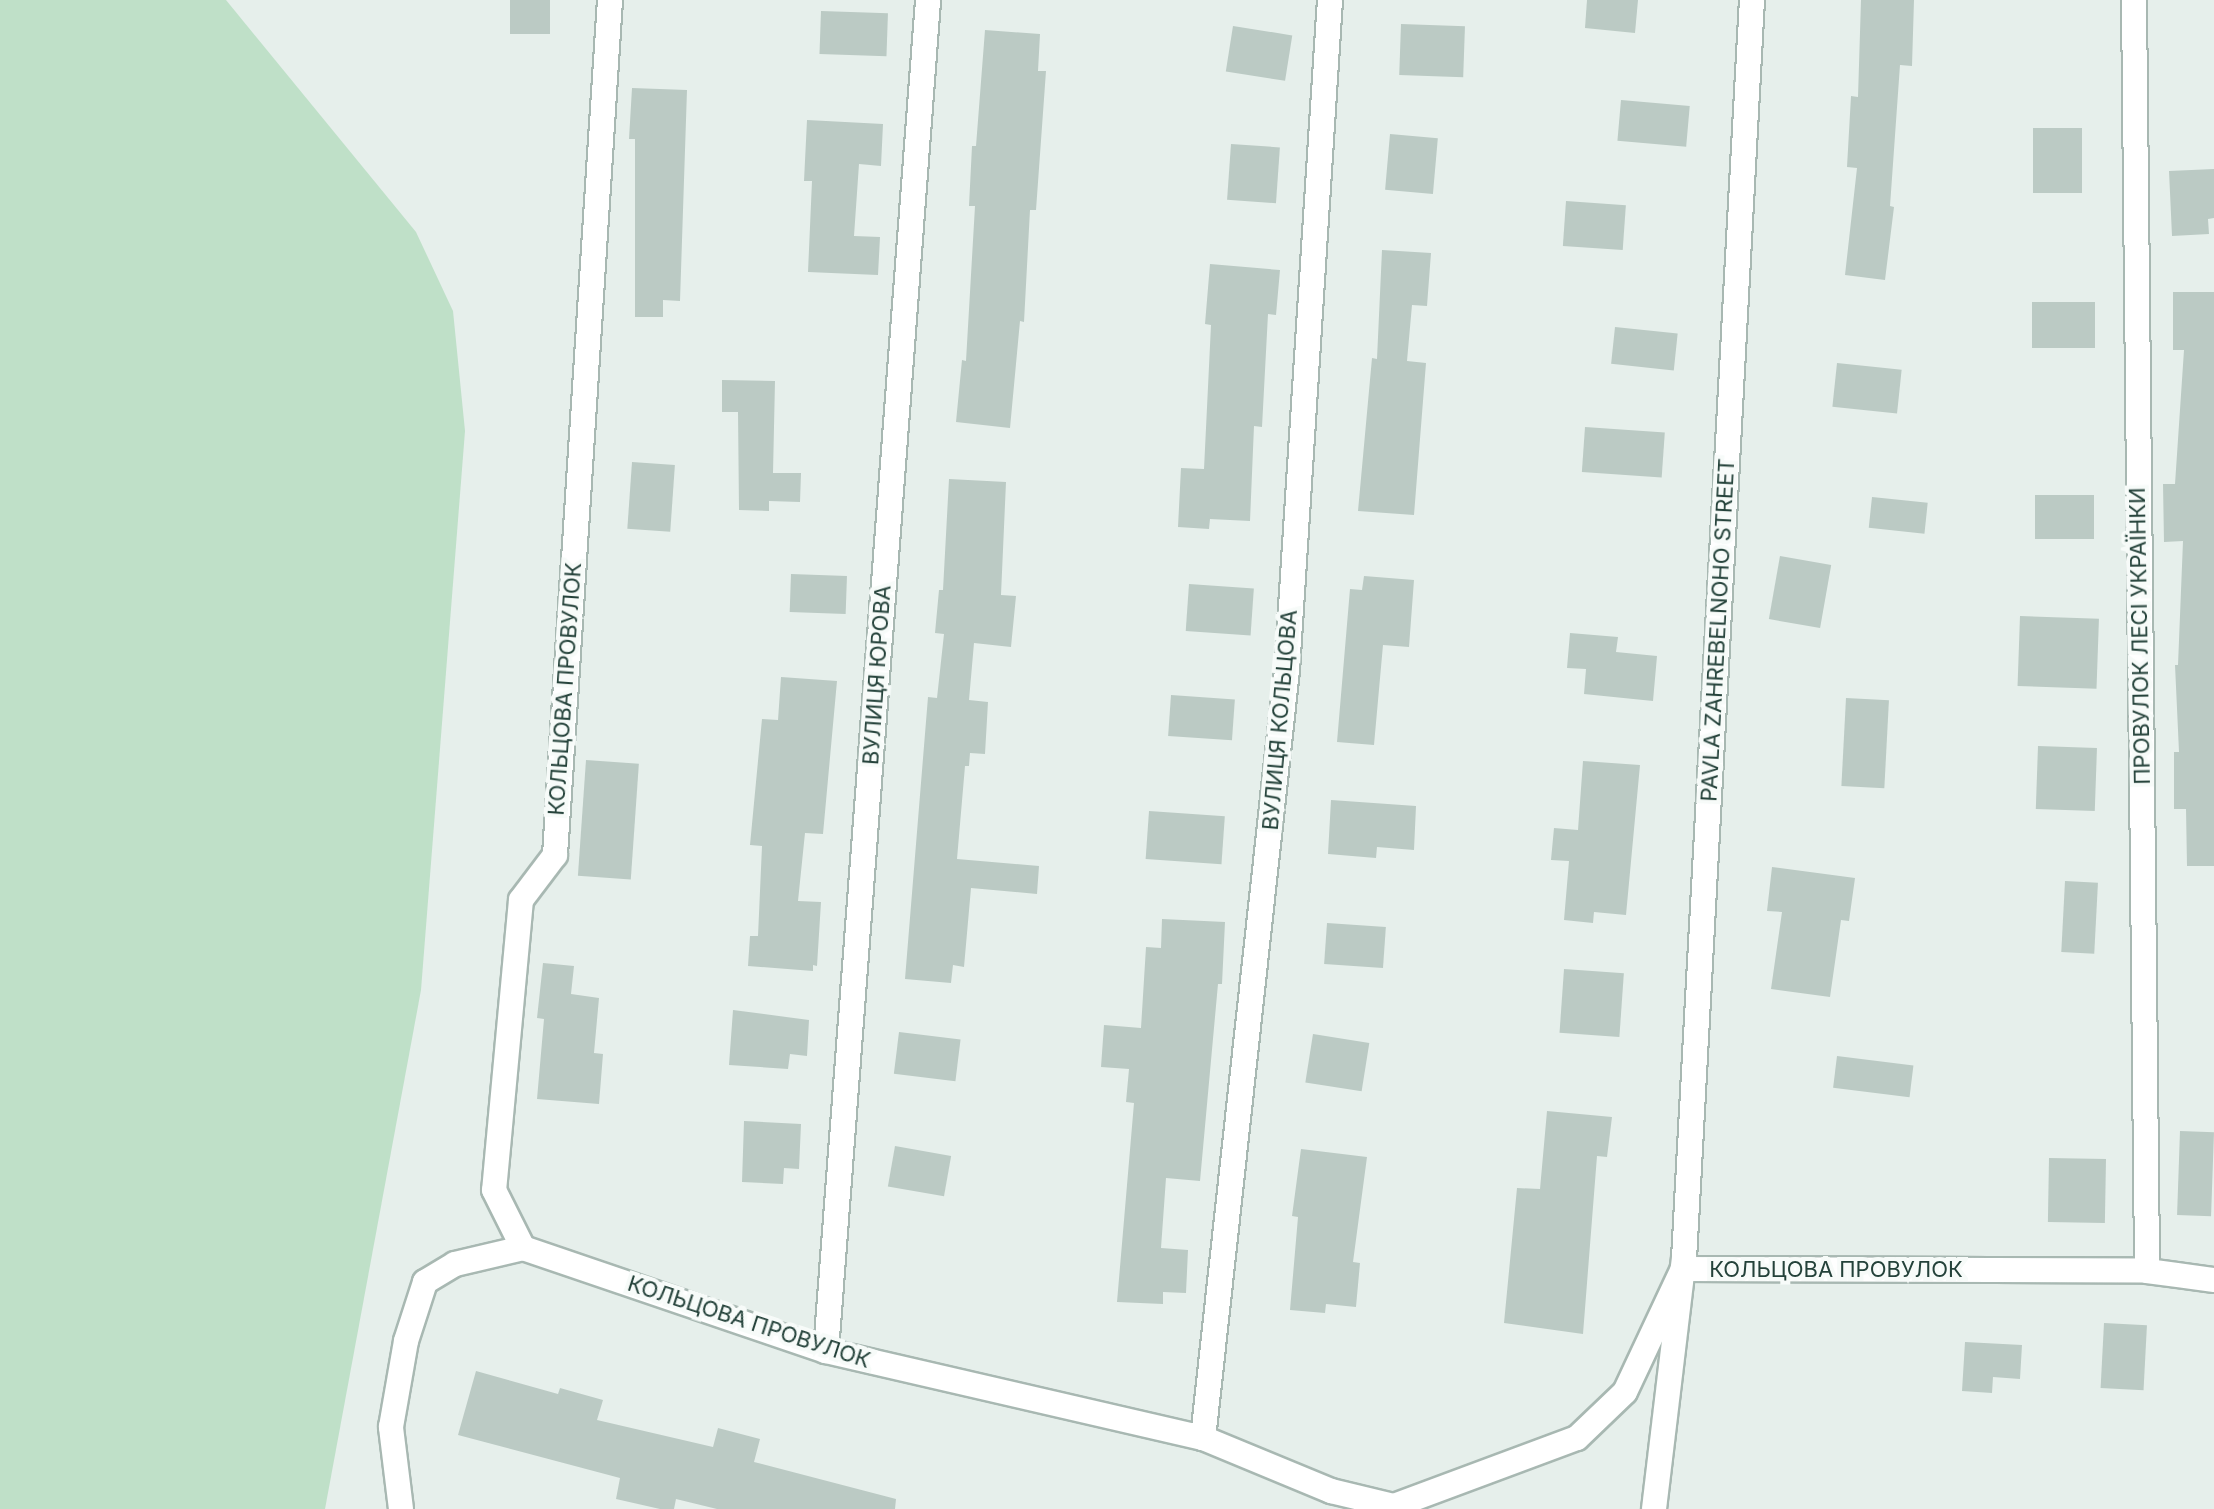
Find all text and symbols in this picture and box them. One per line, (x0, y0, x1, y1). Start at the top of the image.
street label: PAVLA ZAHREBELNOHO STREET (1696, 458, 1740, 802)
street label: ПРОВУЛОК ЛЕСІ УКРАЇНКИ (2124, 487, 2156, 785)
street label: КОЛЬЦОВА ПРОВУЛОК (543, 562, 587, 816)
street label: ВУЛИЦЯ ЮРОВА (858, 584, 896, 766)
street label: ВУЛИЦЯ КОЛЬЦОВА (1257, 609, 1303, 831)
street label: КОЛЬЦОВА ПРОВУЛОК (1709, 1257, 1963, 1283)
street label: КОЛЬЦОВА ПРОВУЛОК (624, 1270, 874, 1374)

